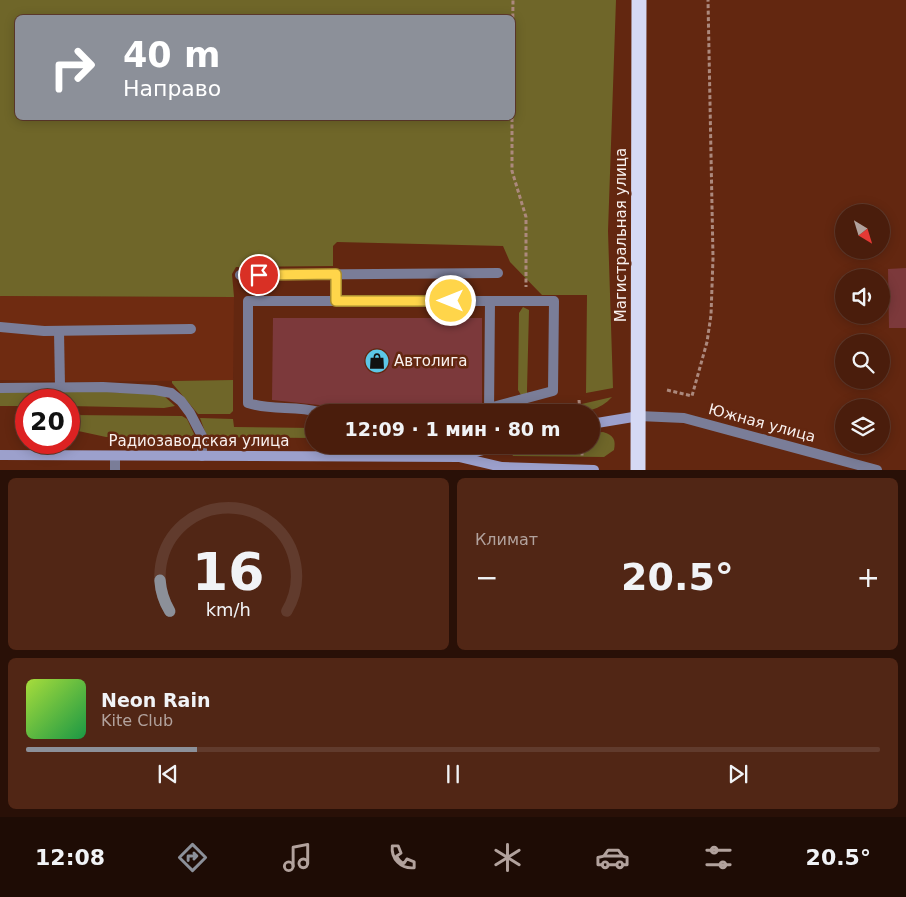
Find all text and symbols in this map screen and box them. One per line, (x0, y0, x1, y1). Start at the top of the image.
icon: right (40, 35, 105, 100)
text: 40 m (123, 35, 220, 75)
text: Направо (123, 76, 221, 101)
street label: Магистральная улица (612, 148, 630, 322)
north arrow (835, 204, 890, 259)
map controls (835, 204, 890, 454)
pin (238, 254, 280, 296)
icon: arrive (245, 261, 273, 289)
button: sound (835, 269, 890, 324)
position arrow (424, 274, 476, 326)
button: search (835, 334, 890, 389)
shop icon: Автолига (364, 348, 390, 374)
place label: Автолига (394, 352, 467, 370)
speed limit sign: 20 (15, 389, 80, 454)
button: layers (835, 399, 890, 454)
street label: Южная улица (706, 400, 818, 446)
text: 12:09 · 1 мин · 80 m (344, 418, 561, 440)
street label: Радиозаводская улица (109, 432, 290, 450)
text: Климат (475, 530, 538, 549)
text: 16 (192, 542, 265, 602)
text: 20.5° (621, 555, 734, 599)
text: − (475, 561, 498, 594)
text: + (857, 561, 880, 594)
text: km/h (206, 599, 251, 620)
text: Neon Rain (101, 689, 210, 711)
text: Kite Club (101, 711, 173, 730)
icon: previous (154, 760, 182, 788)
icon: pause (439, 760, 467, 788)
icon: next (724, 760, 752, 788)
icon: directions (175, 840, 210, 875)
icon: music (280, 840, 315, 875)
icon: phone (385, 840, 420, 875)
icon: climate (490, 840, 525, 875)
icon: car (595, 840, 630, 875)
icon: filters (701, 840, 736, 875)
text: 12:08 (35, 845, 105, 870)
text: 20.5° (806, 845, 871, 870)

